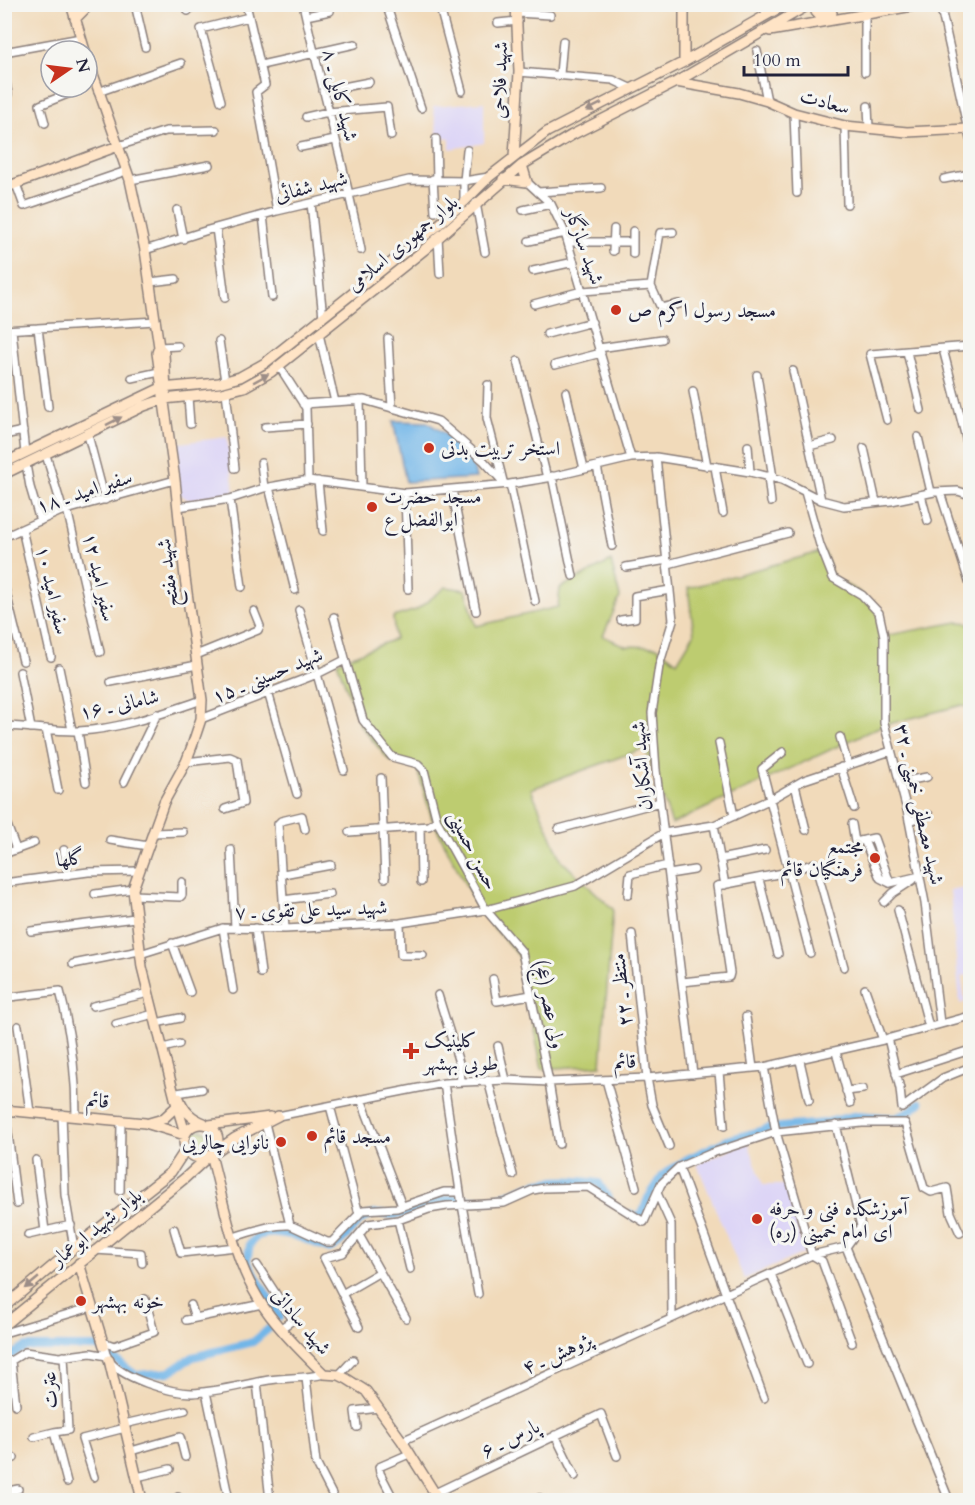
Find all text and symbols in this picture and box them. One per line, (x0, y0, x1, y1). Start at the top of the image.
north arrow (39, 39, 99, 99)
scale bar (744, 39, 848, 77)
street label: شهید فلاحی (485, 41, 514, 119)
street label: شهید کابلی ـ ۸ (315, 46, 365, 144)
text: 100 m (753, 48, 801, 73)
text: N (70, 56, 95, 75)
street label: سعادت (797, 82, 853, 121)
one-way arrow (586, 102, 603, 111)
street label: شهید شفائی (272, 164, 350, 209)
street label: بلوار جمهوری اسلامی (341, 189, 464, 298)
street label: شهید سازگار (557, 202, 611, 288)
place label: مسجد رسول اکرم ص (628, 297, 776, 328)
marker: مسجد رسول اکرم ص (609, 303, 623, 317)
one-way arrow (253, 373, 270, 383)
one-way arrow (105, 417, 123, 427)
place label: استخر تربیت بدنی (441, 435, 560, 462)
marker: استخر تربیت بدنی (422, 441, 436, 455)
street label: سفیر امید ـ ۱۸ (33, 463, 136, 520)
place label: مسجد حضرت ابوالفضل ع (384, 483, 482, 537)
marker: مسجد حضرت ابوالفضل ع (365, 500, 379, 514)
street label: سفیر امید ۱۲ (76, 530, 123, 624)
street label: شهید مفتح (150, 537, 189, 609)
street label: سفیر امید ۱۰ (29, 543, 76, 637)
street label: شهید حسینی ـ ۱۵ (208, 641, 327, 711)
street label: شامانی ـ ۱۶ (77, 683, 161, 726)
street label: شهید آشکاران (624, 720, 659, 812)
street label: شهید مصطفی خمینی ـ ۳۲ (887, 721, 951, 887)
street label: حسن حسینی (441, 806, 505, 895)
place label: مجتمع فرهنگیان قائم (781, 833, 863, 887)
street label: گلها (55, 844, 85, 873)
marker: مجتمع فرهنگیان قائم (868, 851, 882, 865)
street label: شهید سید علی تقوی ـ ۷ (234, 893, 388, 927)
street label: منتظر ـ ۲۲ (604, 952, 639, 1028)
street label: ولی عصر (عج) (524, 957, 572, 1052)
place label: کلینیک طوبی بهشهر (422, 1027, 498, 1078)
marker: کلینیک طوبی بهشهر (402, 1042, 420, 1060)
street label: قائم (613, 1048, 637, 1079)
street label: قائم (85, 1086, 111, 1119)
place label: مسجد قائم (324, 1123, 391, 1154)
place label: نانوایی چالویی (182, 1129, 269, 1156)
marker: مسجد قائم (305, 1129, 319, 1143)
marker: نانوایی چالویی (274, 1135, 288, 1149)
street label: بلوار شهید ابوعمار (43, 1182, 148, 1274)
place label: آموزشکده فنی و حرفه ای امام خمینی (ره) (769, 1195, 910, 1249)
marker: آموزشکده فنی و حرفه ای امام خمینی (ره) (750, 1212, 764, 1226)
one-way arrow (24, 1277, 40, 1290)
street label: شهید ساداتی (266, 1282, 338, 1361)
place label: خونه بهشهر (91, 1288, 164, 1315)
marker: خونه بهشهر (74, 1294, 88, 1308)
street label: پژوهش ـ ۴ (518, 1325, 599, 1381)
street label: عترت (35, 1371, 64, 1409)
street label: پارس ـ ۶ (476, 1412, 546, 1465)

